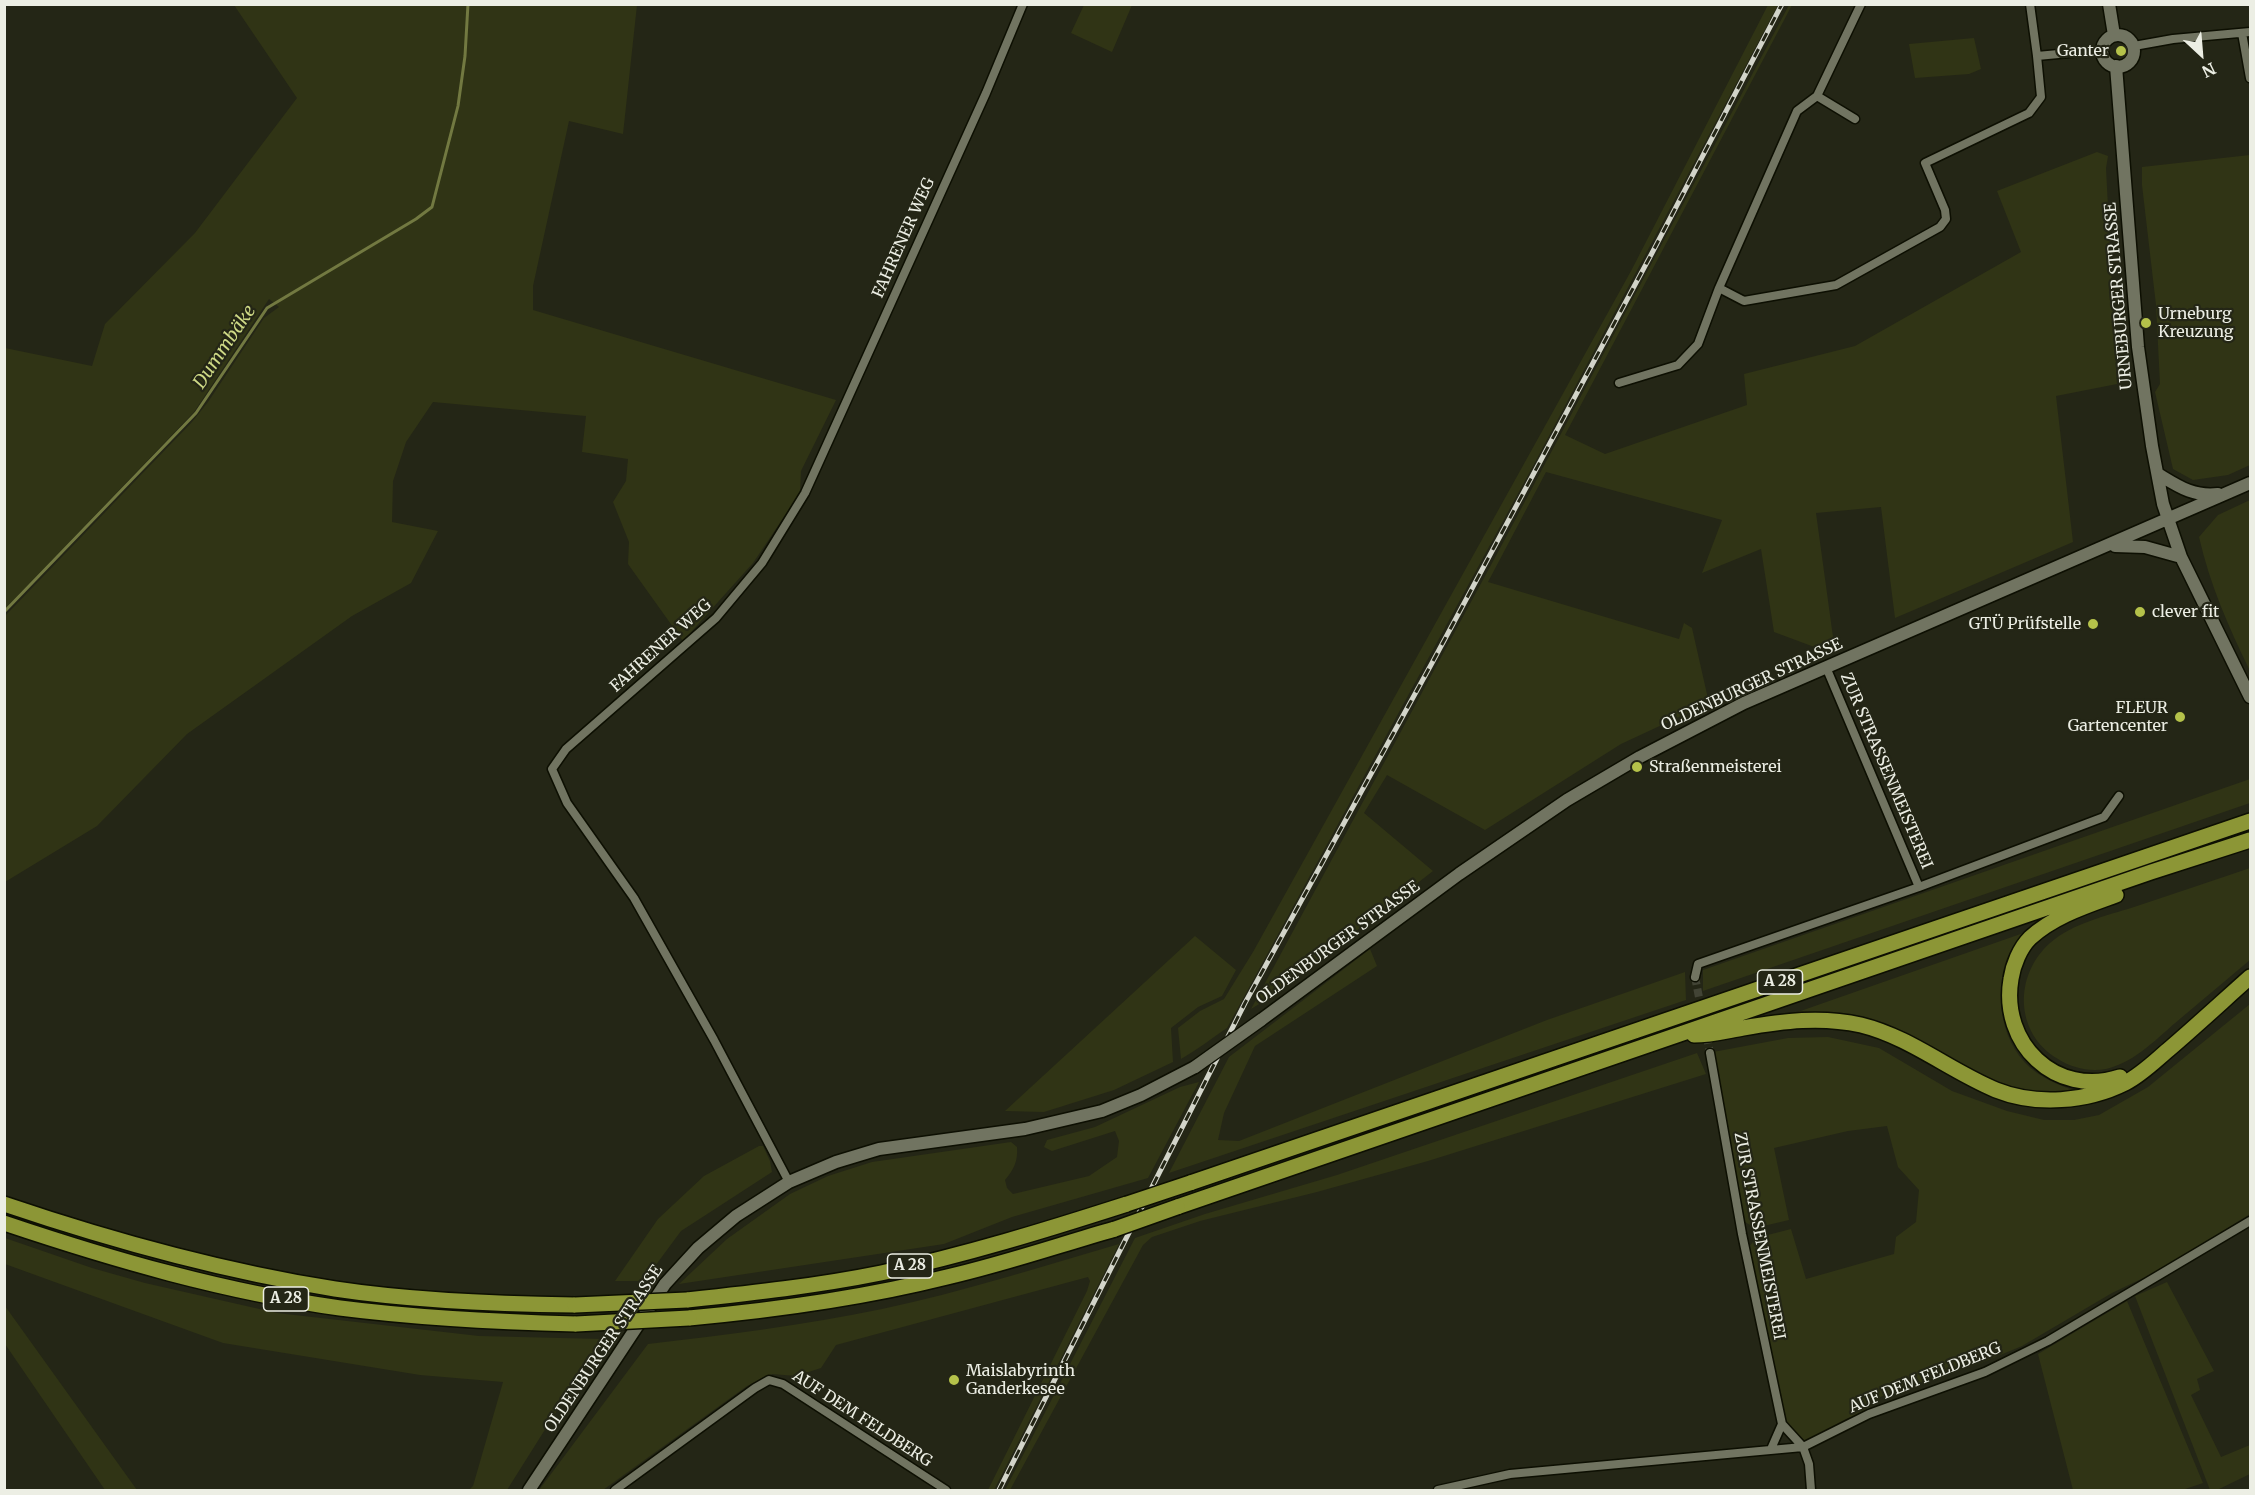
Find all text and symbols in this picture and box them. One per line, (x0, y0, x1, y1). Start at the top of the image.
north arrow (2171, 24, 2231, 84)
place label: Ganter (2057, 41, 2109, 61)
marker: Ganter (2114, 44, 2128, 58)
text: N (2199, 58, 2219, 82)
street label: FAHRENER WEG (869, 175, 939, 301)
street label: URNEBURGER STRASSE (2101, 202, 2137, 390)
water label: Dummbäke (189, 301, 261, 393)
place label: Urneburg Kreuzung (2158, 304, 2233, 342)
marker: Urneburg Kreuzung (2139, 316, 2153, 330)
street label: FAHRENER WEG (606, 596, 716, 696)
place label: clever fit (2152, 602, 2219, 622)
marker: clever fit (2133, 605, 2147, 619)
place label: GTÜ Prüfstelle (1969, 614, 2081, 634)
marker: GTÜ Prüfstelle (2086, 617, 2100, 631)
street label: OLDENBURGER STRASSE (1658, 635, 1846, 735)
street label: ZUR STRASSENMEISTEREI (1836, 670, 1936, 872)
place label: FLEUR Gartencenter (2068, 698, 2168, 736)
marker: FLEUR Gartencenter (2173, 710, 2187, 724)
place label: Straßenmeisterei (1649, 757, 1782, 777)
marker: Straßenmeisterei (1630, 760, 1644, 774)
street label: OLDENBURGER STRASSE (1252, 877, 1424, 1009)
road number: A 28 (1758, 970, 1802, 994)
street label: ZUR STRASSENMEISTEREI (1729, 1130, 1789, 1342)
road number: A 28 (888, 1254, 932, 1278)
street label: OLDENBURGER STRASSE (541, 1262, 667, 1436)
road number: A 28 (264, 1287, 308, 1311)
street label: AUF DEM FELDBERG (1846, 1339, 2004, 1417)
place label: Maislabyrinth Ganderkesee (966, 1361, 1075, 1399)
street label: AUF DEM FELDBERG (789, 1367, 935, 1471)
marker: Maislabyrinth Ganderkesee (947, 1373, 961, 1387)

